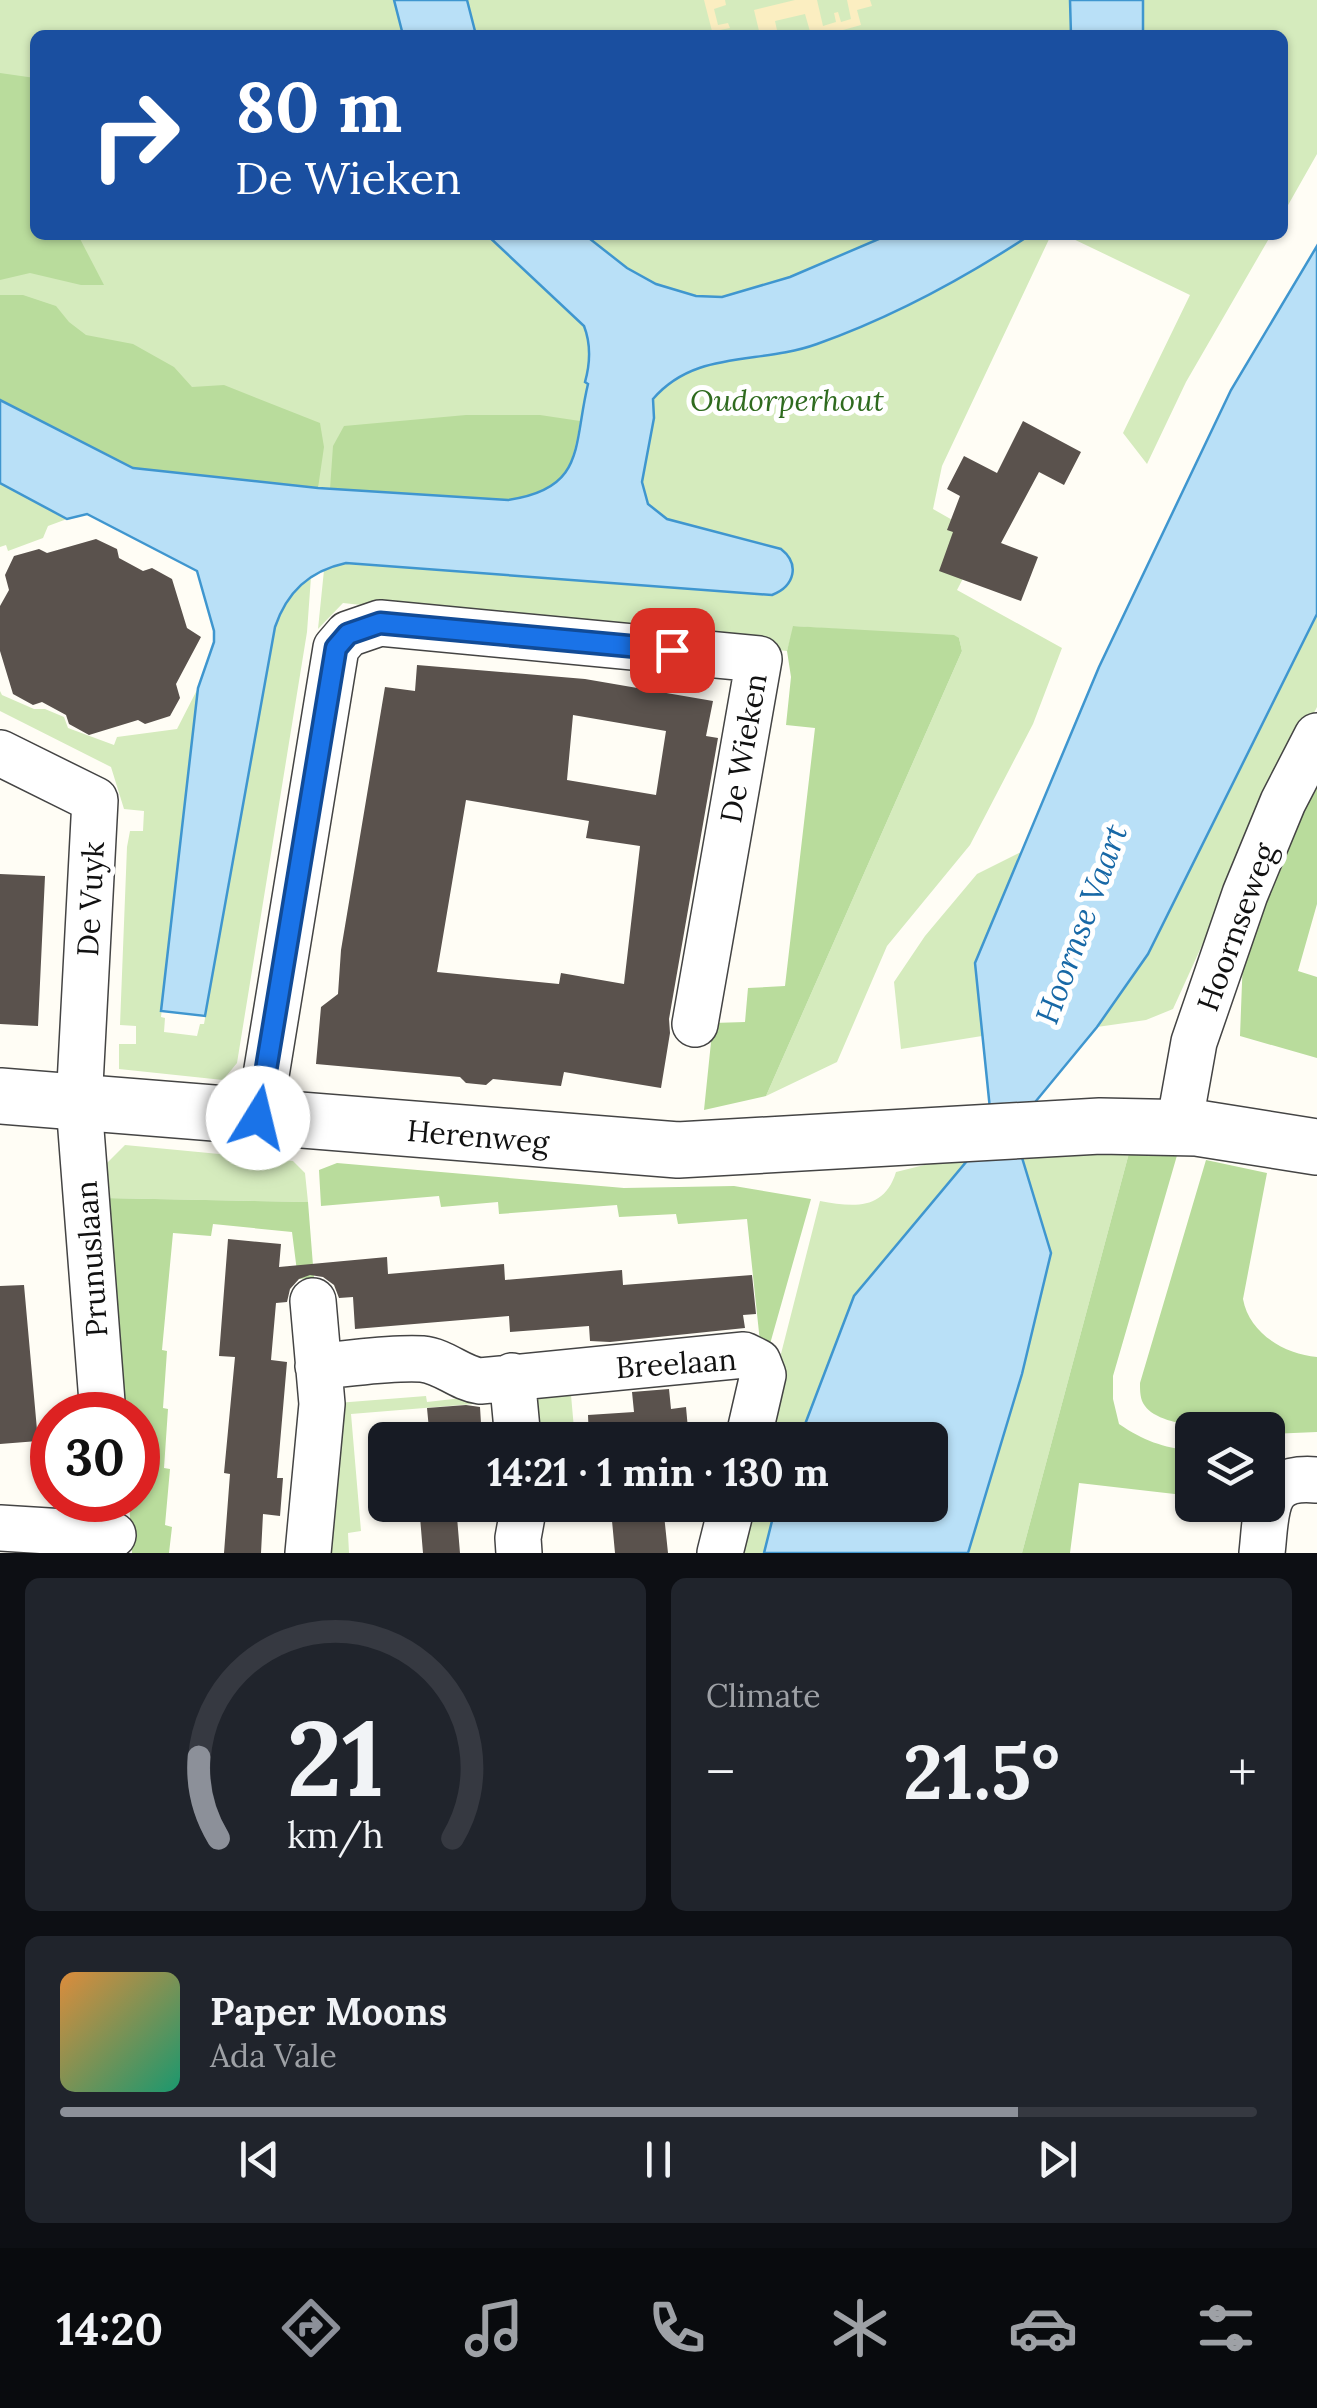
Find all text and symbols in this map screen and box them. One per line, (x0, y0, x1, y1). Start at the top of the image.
text: 80 m (235, 62, 402, 151)
icon: right (70, 70, 200, 200)
text: De Wieken (235, 149, 461, 206)
park label: Oudorperhout (690, 381, 884, 419)
pin (630, 608, 715, 693)
icon: arrive (645, 623, 700, 678)
street label: De Wieken (711, 670, 775, 826)
water label: Hoornse Vaart (1026, 818, 1136, 1029)
street label: Hoornseweg (1188, 837, 1285, 1016)
street label: De Vuyk (68, 840, 113, 958)
position arrow (206, 1066, 310, 1170)
street label: Herenweg (405, 1111, 552, 1162)
street label: Prunuslaan (67, 1180, 115, 1338)
street label: Breelaan (614, 1340, 738, 1386)
speed limit sign: 30 (30, 1392, 160, 1522)
map controls (1175, 1412, 1285, 1522)
button: layers (1175, 1412, 1285, 1522)
text: 14:21 · 1 min · 130 m (487, 1448, 829, 1496)
text: Climate (706, 1675, 821, 1716)
text: 21 (287, 1691, 384, 1824)
text: 21.5° (903, 1724, 1060, 1820)
text: − (706, 1737, 735, 1807)
text: + (1228, 1737, 1257, 1807)
text: km/h (287, 1812, 384, 1858)
text: Paper Moons (210, 1987, 447, 2035)
text: Ada Vale (210, 2035, 337, 2076)
icon: previous (232, 2132, 287, 2187)
icon: pause (631, 2132, 686, 2187)
icon: next (1030, 2132, 1085, 2187)
icon: directions (276, 2293, 346, 2363)
icon: music (459, 2293, 529, 2363)
icon: phone (642, 2293, 712, 2363)
icon: climate (825, 2293, 895, 2363)
icon: car (1008, 2293, 1078, 2363)
icon: filters (1191, 2293, 1261, 2363)
text: 14:20 (56, 2300, 163, 2357)

